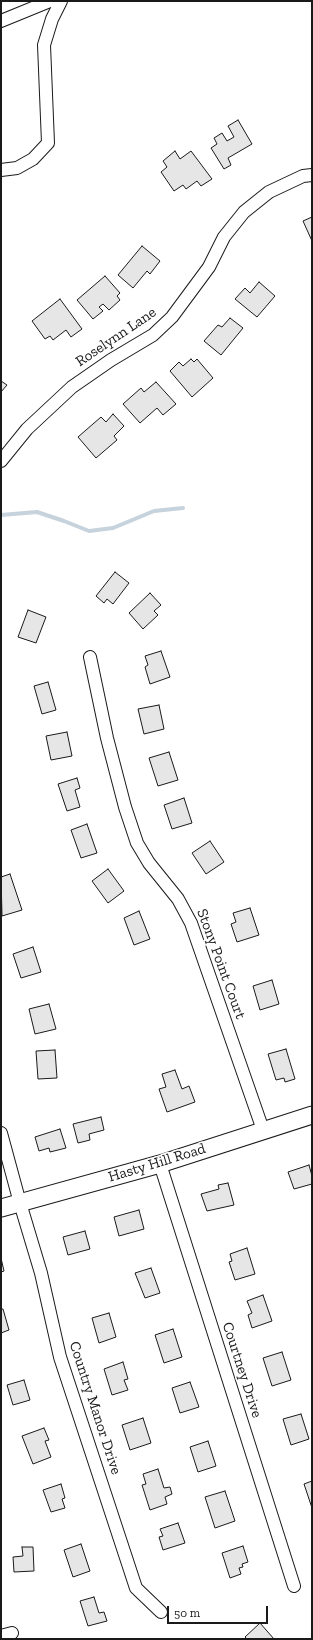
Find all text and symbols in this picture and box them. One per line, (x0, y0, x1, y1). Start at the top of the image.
street label: Roselynn Lane (72, 303, 160, 371)
street label: Stony Point Court (193, 906, 249, 1022)
street label: Hasty Hill Road (106, 1140, 208, 1186)
street label: Courtney Drive (218, 1320, 266, 1420)
street label: Country Manor Drive (65, 1339, 125, 1477)
scale bar (169, 1598, 270, 1624)
text: 50 m (174, 1606, 200, 1620)

